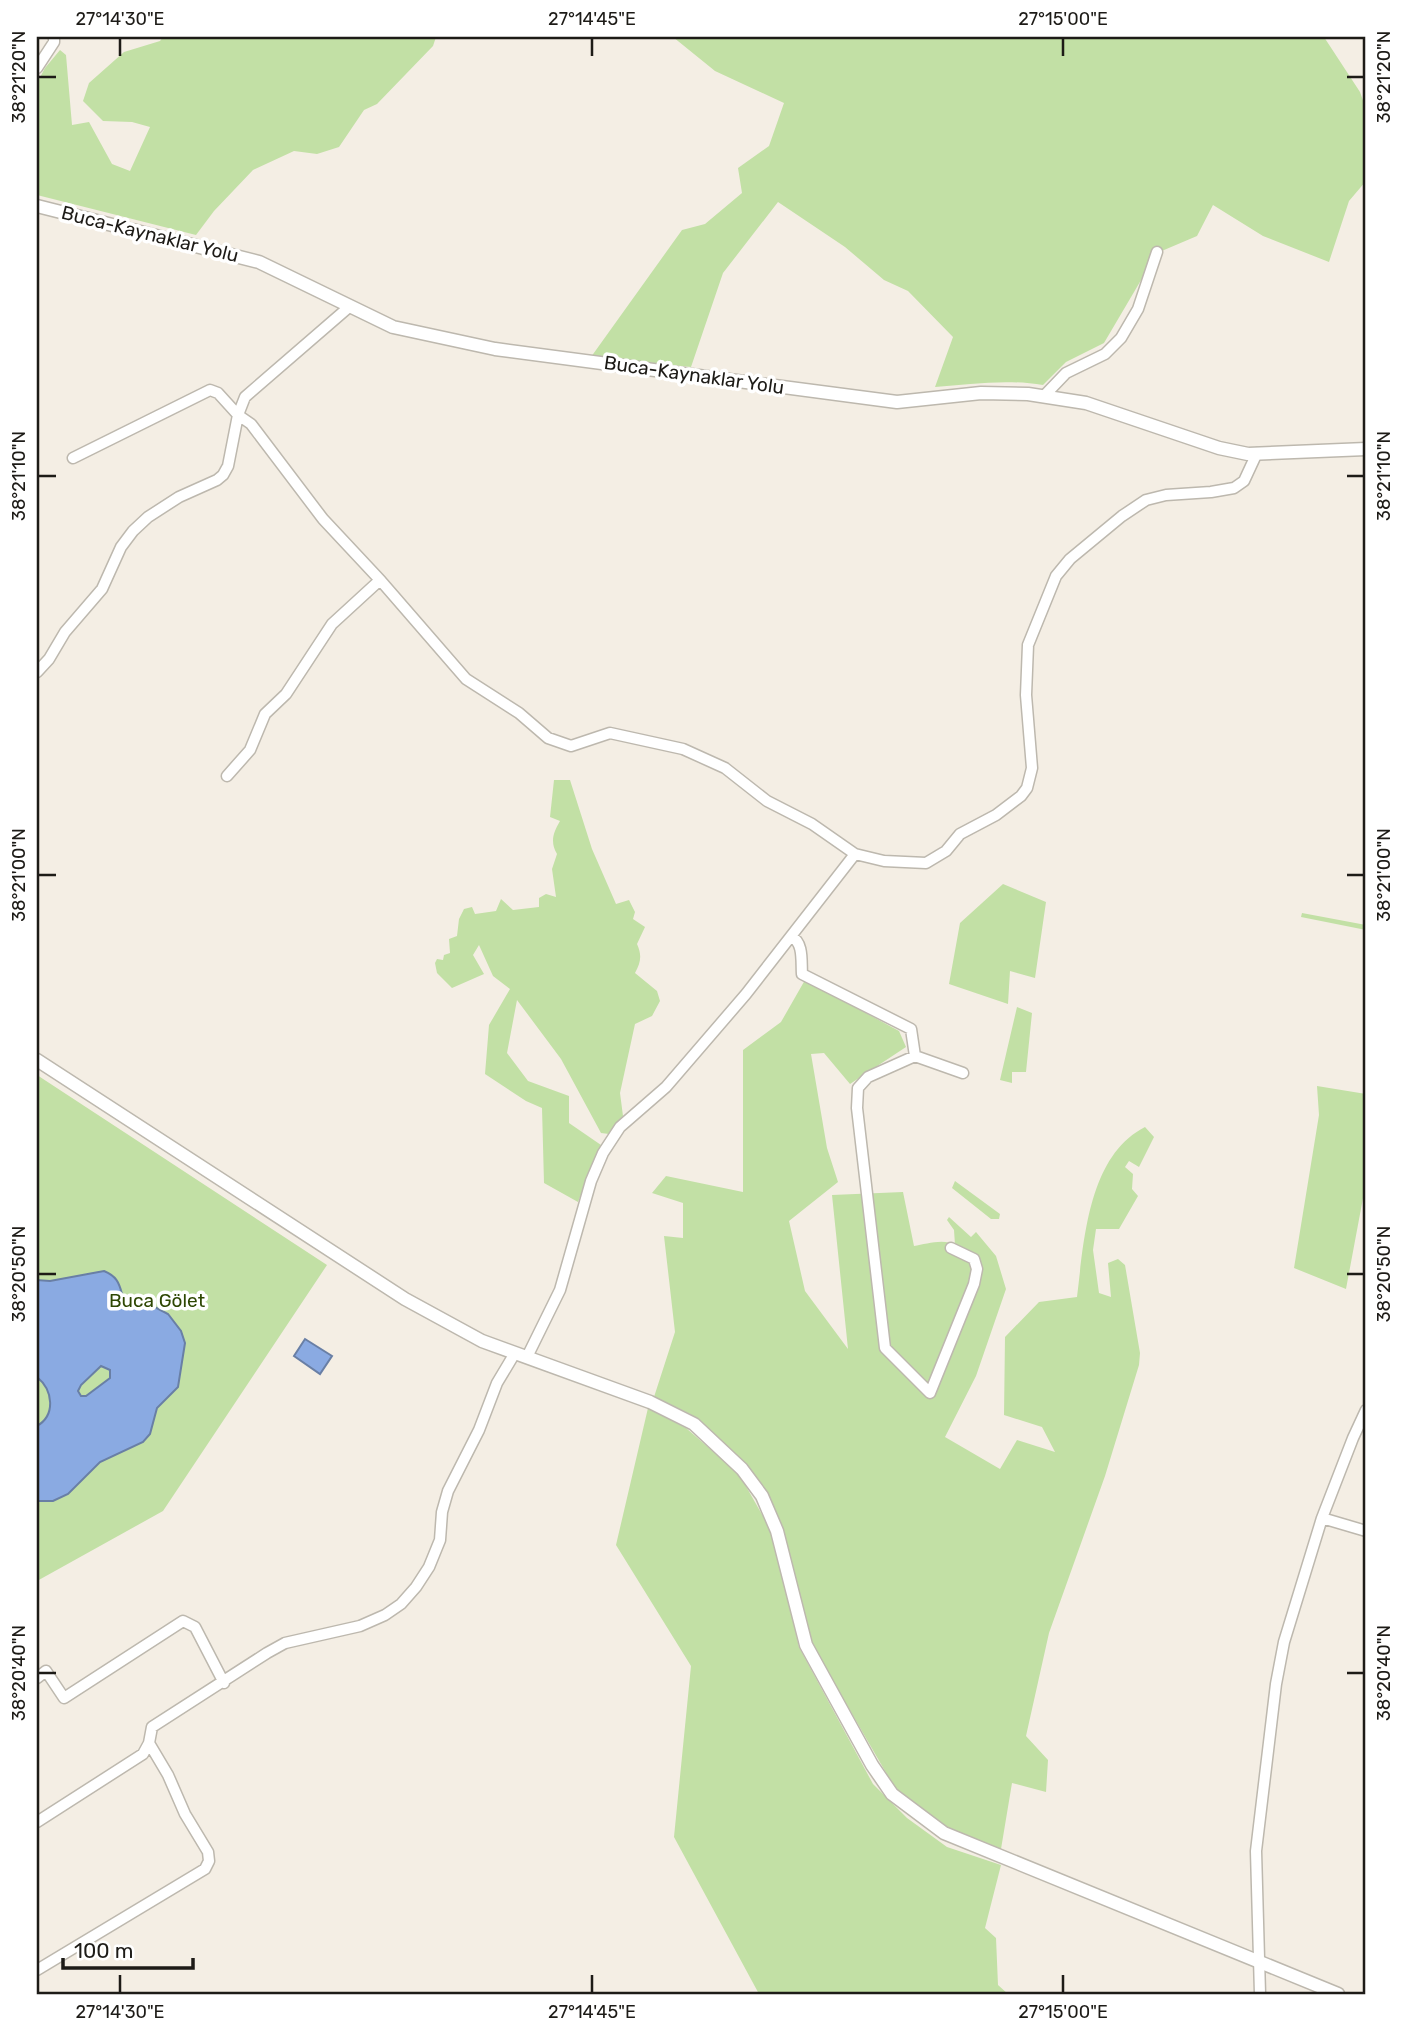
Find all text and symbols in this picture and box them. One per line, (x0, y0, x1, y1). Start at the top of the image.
text: 27°14'30"E (75, 8, 165, 30)
text: 27°14'45"E (548, 8, 636, 30)
text: 27°15'00"E (1018, 8, 1108, 30)
text: 38°21'20"N (8, 31, 30, 123)
text: 38°21'20"N (1373, 31, 1395, 123)
street label: Buca-Kaynaklar Yolu (59, 201, 241, 267)
street label: Buca-Kaynaklar Yolu (602, 351, 786, 399)
text: 38°21'10"N (8, 431, 30, 521)
text: 38°21'10"N (1373, 431, 1395, 521)
text: 38°21'00"N (8, 828, 30, 922)
text: 38°21'00"N (1373, 828, 1395, 922)
text: 38°20'50"N (8, 1226, 30, 1322)
text: 38°20'50"N (1373, 1226, 1395, 1322)
park label: Buca Gölet (109, 1289, 206, 1312)
text: 38°20'40"N (8, 1625, 30, 1721)
text: 38°20'40"N (1373, 1625, 1395, 1721)
scale bar (63, 1926, 192, 1970)
text: 100 m (74, 1938, 133, 1963)
text: 27°14'30"E (75, 2001, 165, 2023)
text: 27°14'45"E (548, 2001, 636, 2023)
text: 27°15'00"E (1018, 2001, 1108, 2023)

